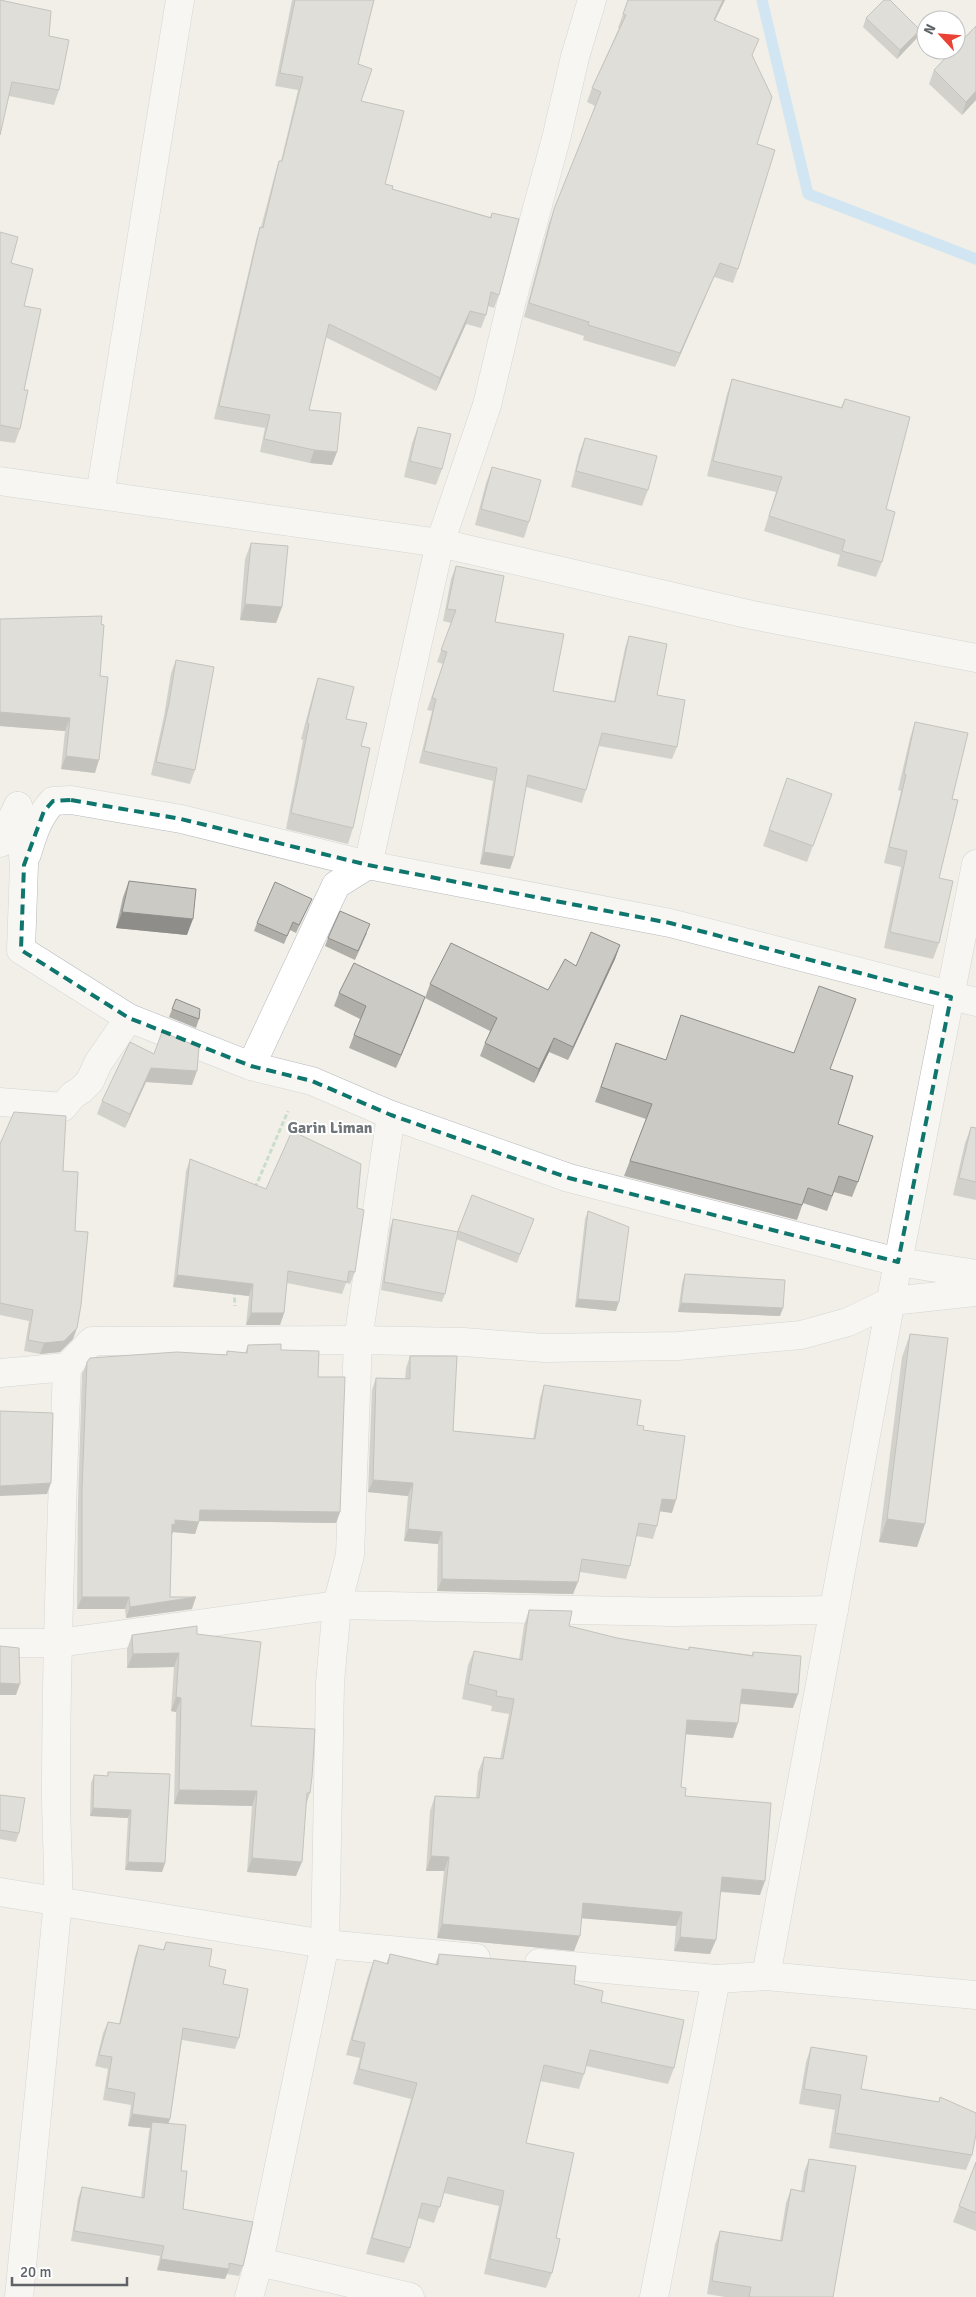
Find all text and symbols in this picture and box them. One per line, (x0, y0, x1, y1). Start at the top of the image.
north arrow (916, 10, 966, 60)
text: N (920, 21, 940, 38)
district label: Garin Liman (287, 1118, 373, 1138)
scale bar (12, 2254, 128, 2286)
text: 20 m (20, 2263, 51, 2281)

